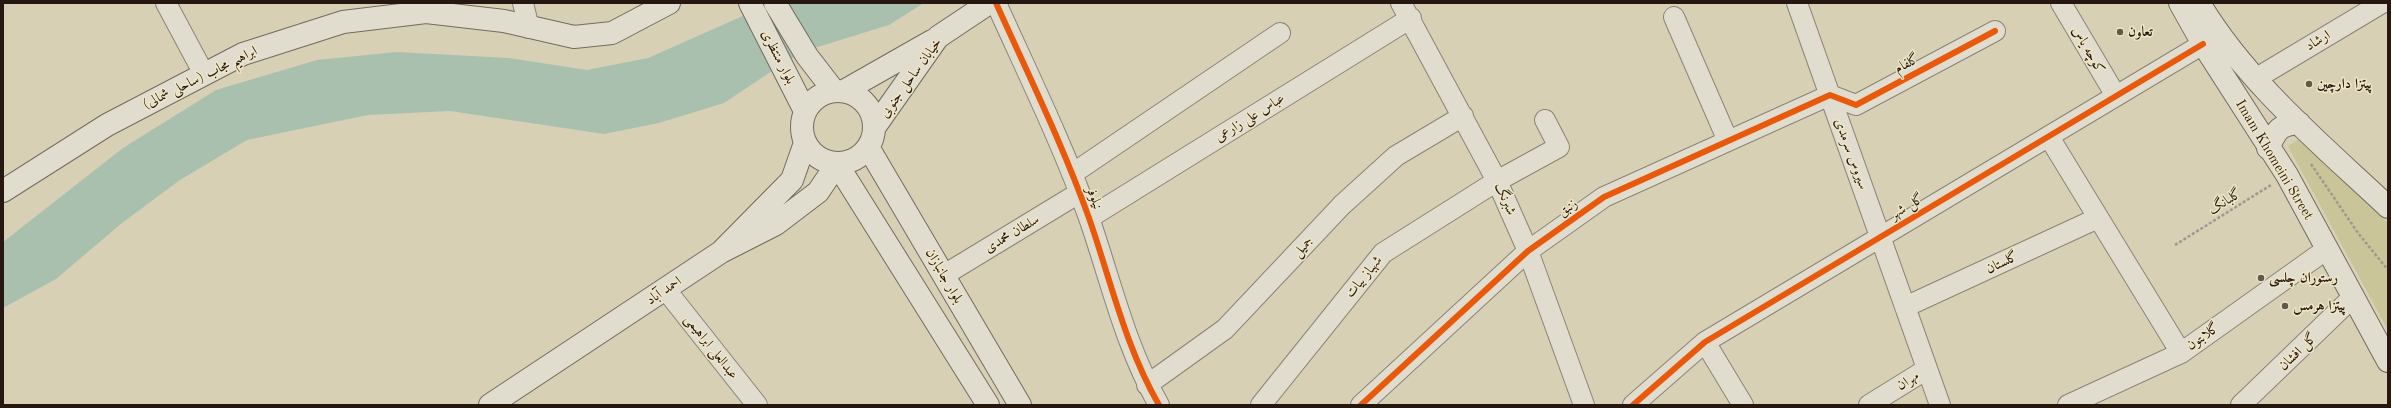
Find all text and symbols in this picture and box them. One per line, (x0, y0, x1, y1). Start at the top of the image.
street label: کوچه یاس (2068, 23, 2108, 77)
place label: تعاون (2128, 24, 2153, 40)
street label: بلوار منتظری (757, 27, 799, 87)
marker: تعاون (2115, 27, 2125, 37)
street label: ارشاد (2302, 27, 2334, 55)
street label: خیابان ساحل جنوبی (876, 35, 946, 121)
street label: ابراهیم مجاب (ساحلی شمالی) (140, 43, 260, 113)
street label: گلفام (1892, 51, 1922, 77)
place label: پیتزا دارچین (2317, 76, 2372, 92)
marker: پیتزا دارچین (2304, 79, 2314, 89)
street label: عباس علی زارعی (1212, 90, 1288, 146)
street label: Imam Khomeini Street (2231, 97, 2317, 223)
street label: سیروس سرمدی (1830, 116, 1872, 192)
street label: شبرنگ (1490, 180, 1520, 218)
street label: نیلوفر (1082, 184, 1106, 212)
street label: گلبانگ (2205, 185, 2245, 219)
street label: گل شهر (1887, 190, 1927, 224)
street label: زنبق (1555, 195, 1581, 221)
street label: سلطان محمدی (982, 211, 1042, 257)
street label: جمیل (1289, 233, 1317, 261)
street label: بلوار جانبازان (921, 245, 967, 307)
street label: گلستان (1983, 248, 2021, 278)
street label: شهباز بیات (1342, 253, 1386, 301)
place label: رستوران چلسی (2269, 270, 2338, 286)
street label: احمد آباد (643, 273, 685, 309)
marker: رستوران چلسی (2256, 273, 2266, 283)
place label: پیتزا هرمس (2293, 298, 2346, 314)
marker: پیتزا هرمس (2280, 301, 2290, 311)
street label: عبدالعلی ابراهیمی (680, 311, 742, 383)
street label: گلابتون (2183, 320, 2223, 354)
street label: گل افشان (2275, 330, 2321, 374)
street label: مهران (1894, 368, 1922, 394)

